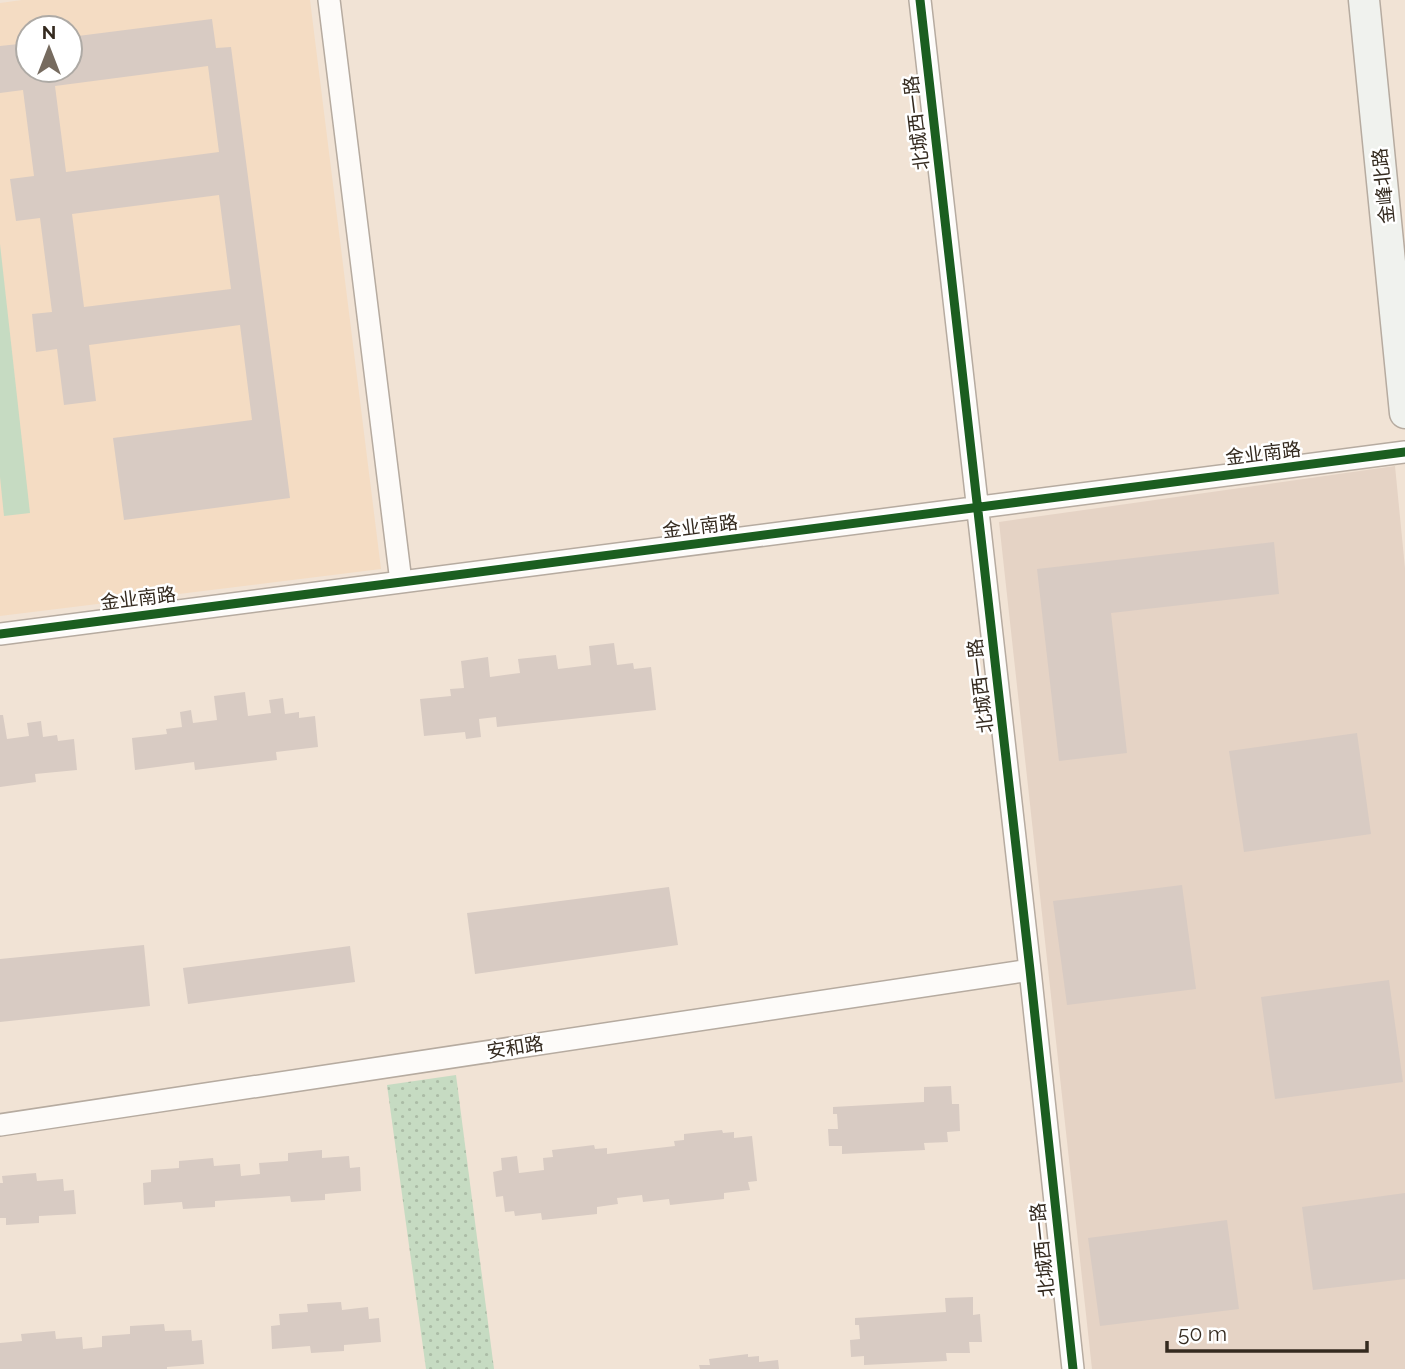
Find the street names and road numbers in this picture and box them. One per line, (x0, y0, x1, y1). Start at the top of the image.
street label: 北城西一路 (899, 75, 933, 171)
street label: 金峰北路 (1368, 147, 1398, 225)
street label: 金业南路 (1224, 437, 1302, 469)
street label: 金业南路 (661, 510, 739, 542)
street label: 金业南路 (99, 582, 177, 614)
street label: 北城西一路 (963, 638, 997, 734)
street label: 安和路 (485, 1032, 545, 1062)
street label: 北城西一路 (1026, 1202, 1058, 1298)

